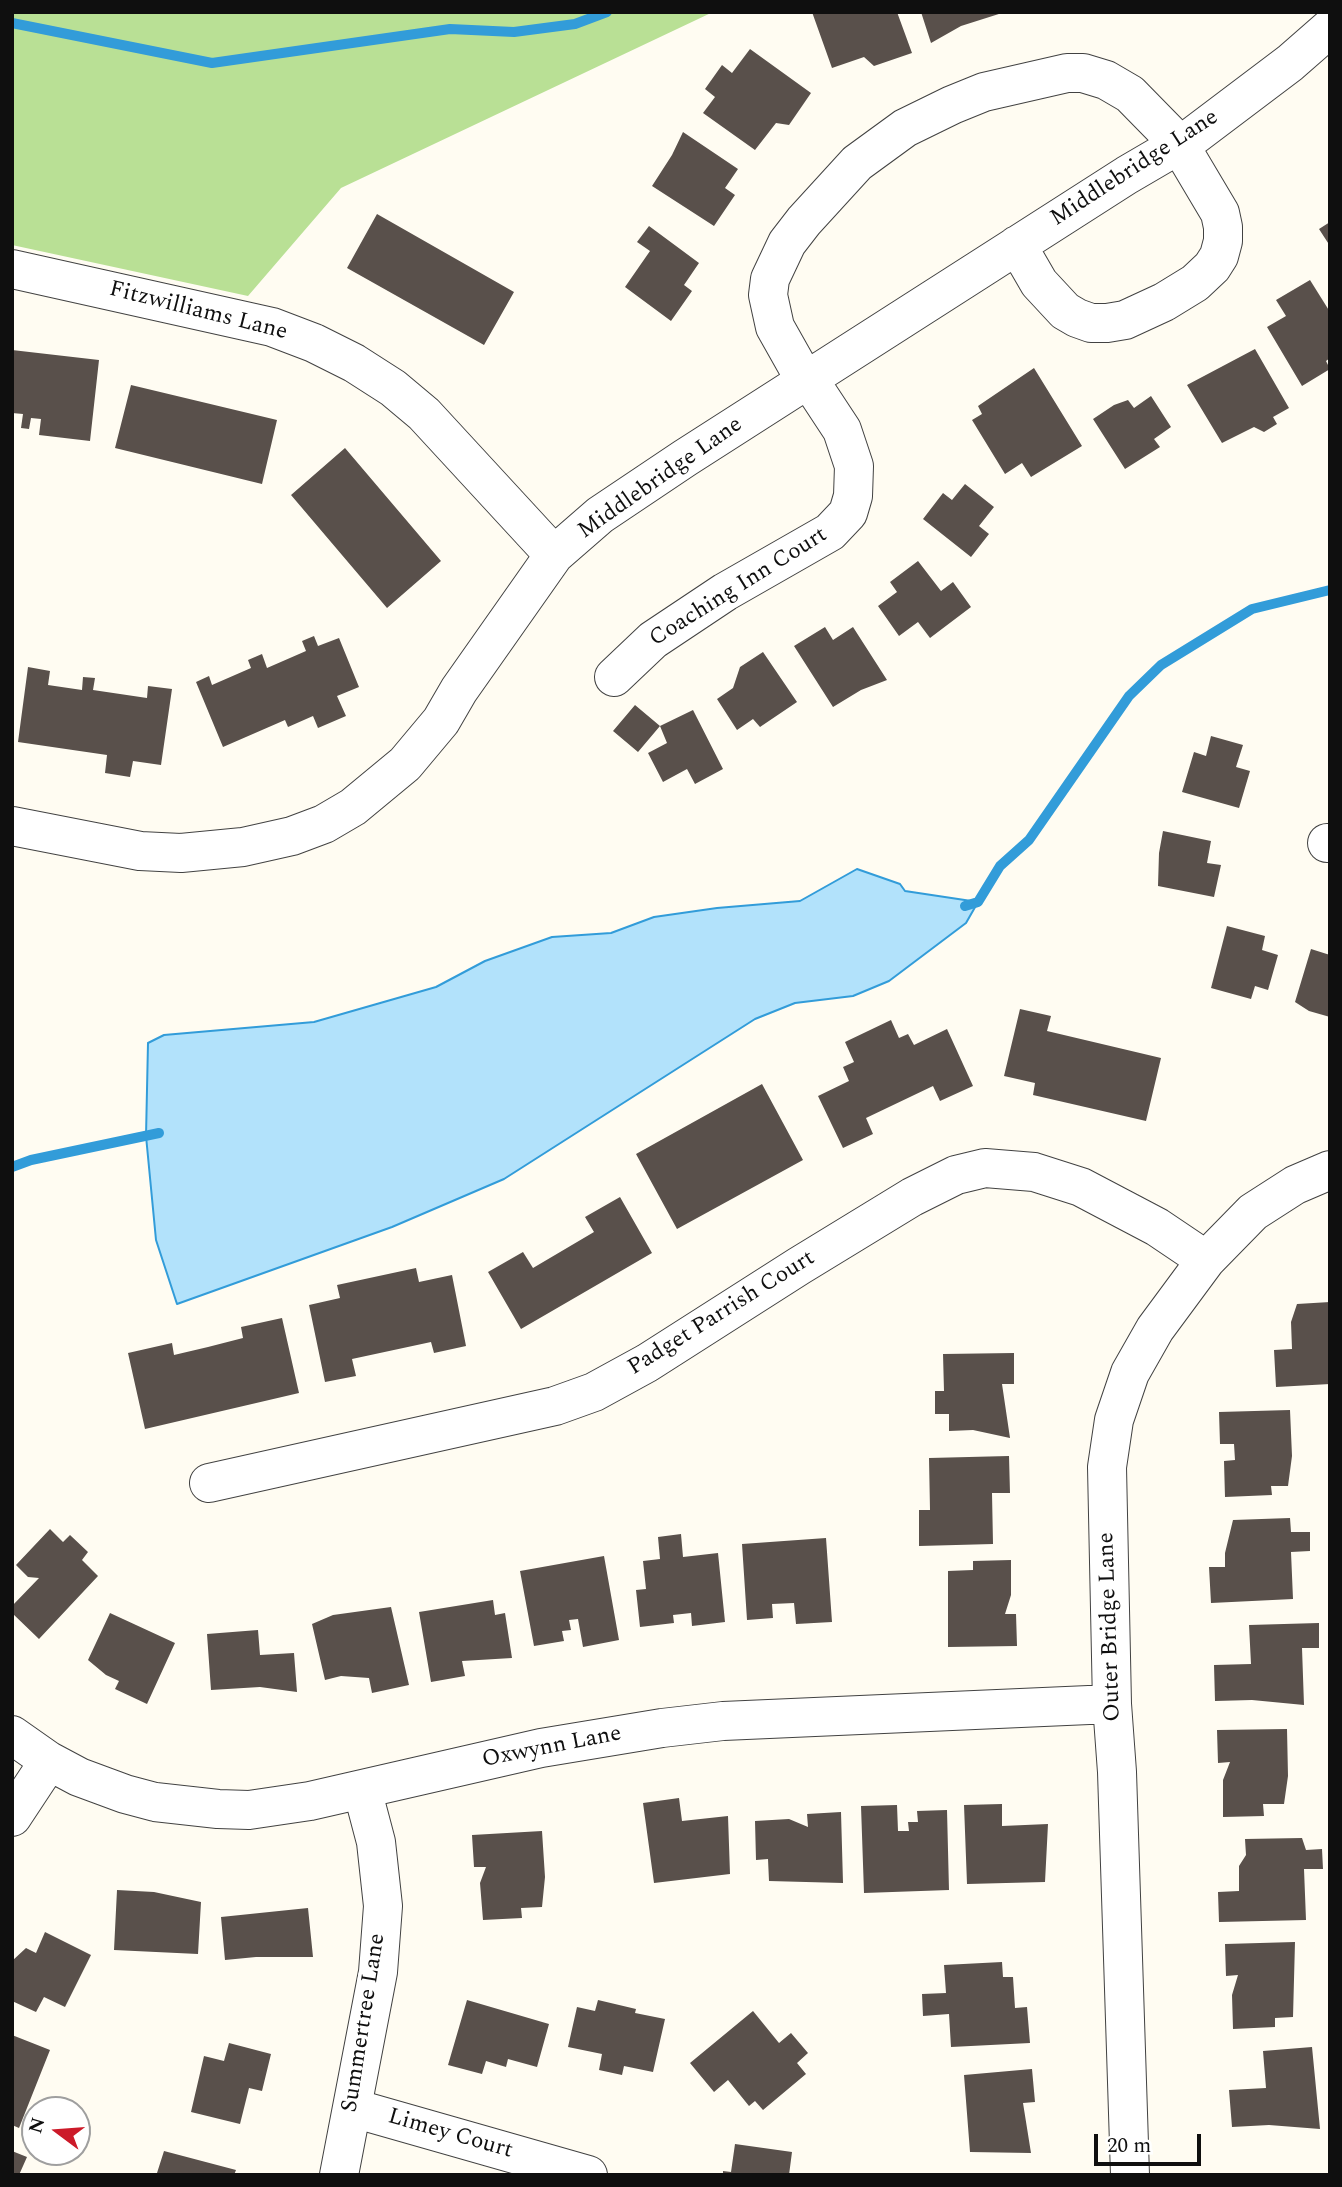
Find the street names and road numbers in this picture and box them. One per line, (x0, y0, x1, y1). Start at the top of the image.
street label: Middlebridge Lane (1046, 104, 1224, 234)
street label: Fitzwilliams Lane (106, 277, 290, 347)
street label: Middlebridge Lane (573, 412, 749, 546)
street label: Coaching Inn Court (645, 522, 833, 654)
street label: Padget Parrish Court (624, 1245, 820, 1383)
street label: Outer Bridge Lane (1094, 1532, 1128, 1722)
street label: Oxwynn Lane (480, 1721, 624, 1775)
street label: Summertree Lane (337, 1932, 393, 2114)
street label: Limey Court (384, 2104, 516, 2166)

